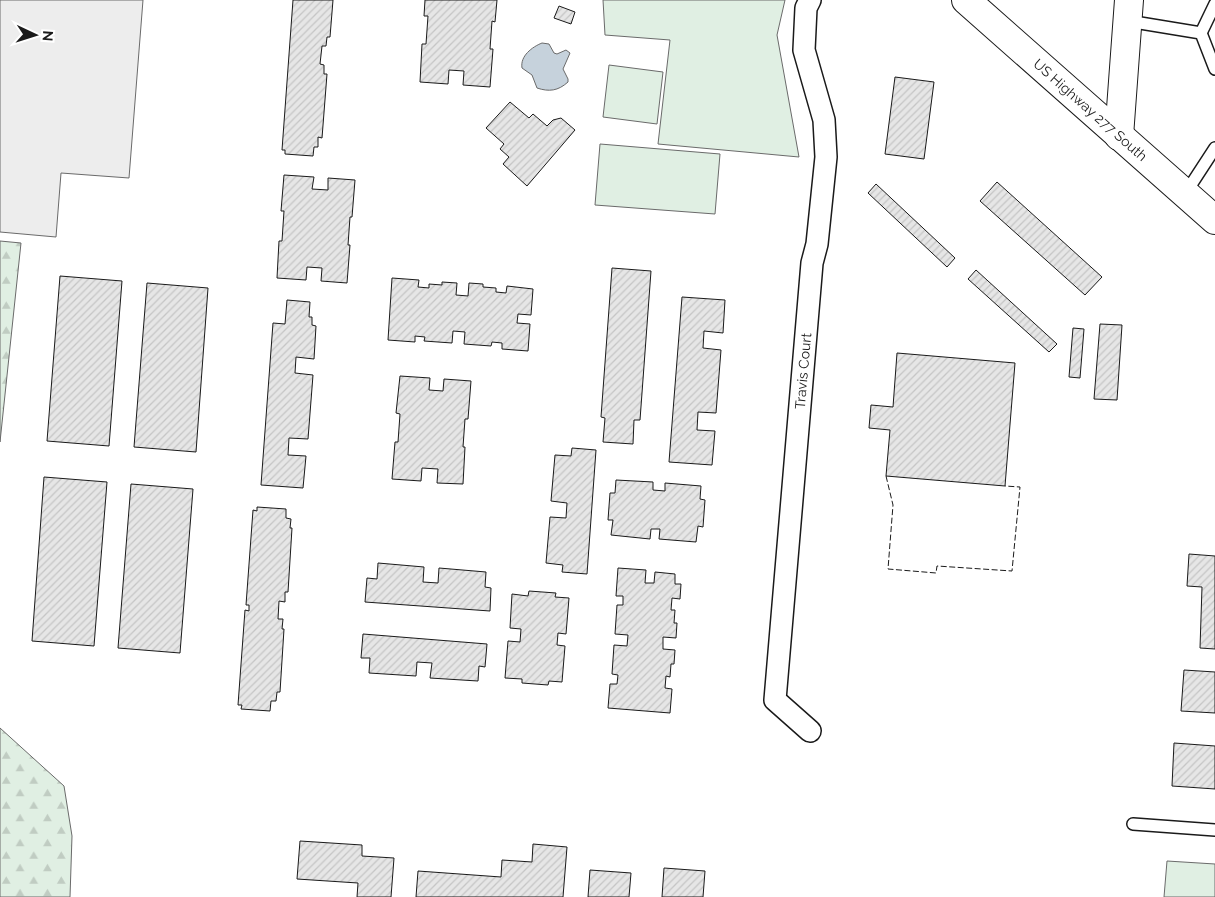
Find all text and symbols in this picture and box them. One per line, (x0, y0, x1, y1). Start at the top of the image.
north arrow (10, 10, 60, 60)
text: N (40, 30, 56, 42)
street label: US Highway 277 South (1030, 56, 1150, 164)
street label: Travis Court (792, 332, 814, 410)

